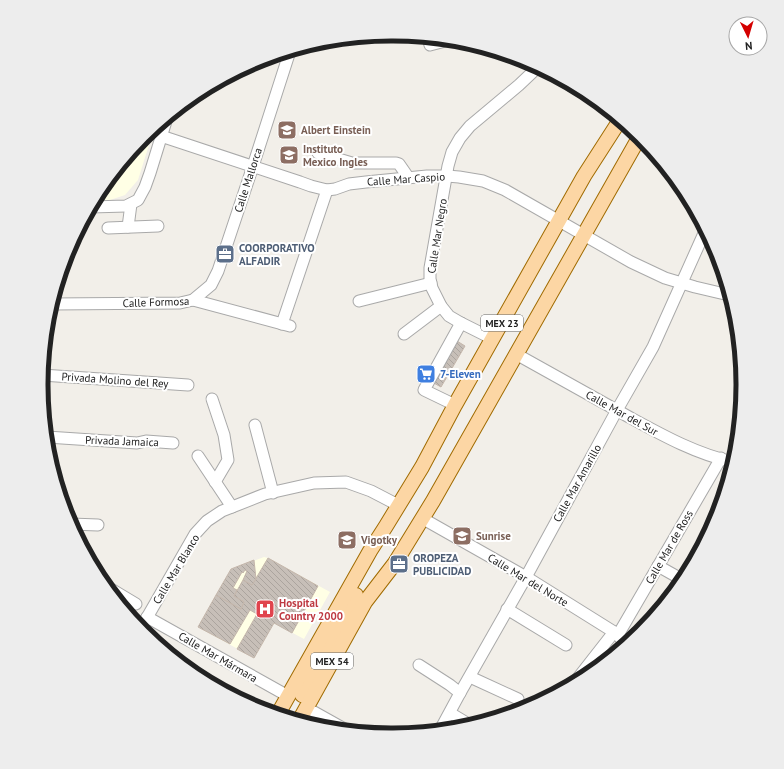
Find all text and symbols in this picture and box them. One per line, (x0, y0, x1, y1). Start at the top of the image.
north arrow (728, 16, 768, 56)
text: N (745, 39, 753, 53)
school or university icon: Albert Einstein (276, 119, 298, 141)
place label: Albert Einstein (301, 123, 371, 137)
place label: Instituto Mexico Ingles (303, 142, 368, 169)
school or university icon: Instituto Mexico Ingles (278, 144, 300, 166)
street label: Calle Mallorca (231, 146, 265, 214)
street label: Calle Mar Caspio (366, 169, 446, 189)
street label: Calle Mar Negro (424, 197, 450, 275)
place label: COORPORATIVO ALFADIR (239, 241, 315, 268)
office icon: COORPORATIVO ALFADIR (214, 243, 236, 265)
street label: Calle Formosa (122, 294, 190, 310)
road number: MEX 23 (481, 315, 523, 331)
supermarket icon: 7-Eleven (415, 363, 437, 385)
place label: 7-Eleven (440, 367, 481, 381)
street label: Privada Molino del Rey (61, 369, 170, 391)
street label: Calle Mar del Sur (583, 387, 661, 439)
street label: Privada Jamaica (85, 433, 159, 449)
street label: Calle Mar Amarillo (550, 442, 604, 524)
street label: Calle Mar de Ross (642, 507, 696, 586)
school or university icon: Sunrise (451, 525, 473, 547)
school or university icon: Vigotky (336, 529, 358, 551)
place label: Sunrise (476, 529, 511, 543)
street label: Calle Mar Blanco (150, 531, 202, 606)
place label: Vigotky (360, 533, 398, 547)
street label: Calle Mar del Norte (485, 550, 571, 610)
place label: OROPEZA PUBLICIDAD (413, 551, 471, 578)
office icon: OROPEZA PUBLICIDAD (388, 553, 410, 575)
place label: Hospital Country 2000 (279, 596, 343, 623)
hospital icon: Hospital Country 2000 (254, 598, 276, 620)
street label: Calle Mar Mármara (176, 629, 260, 685)
road number: MEX 54 (311, 653, 353, 669)

